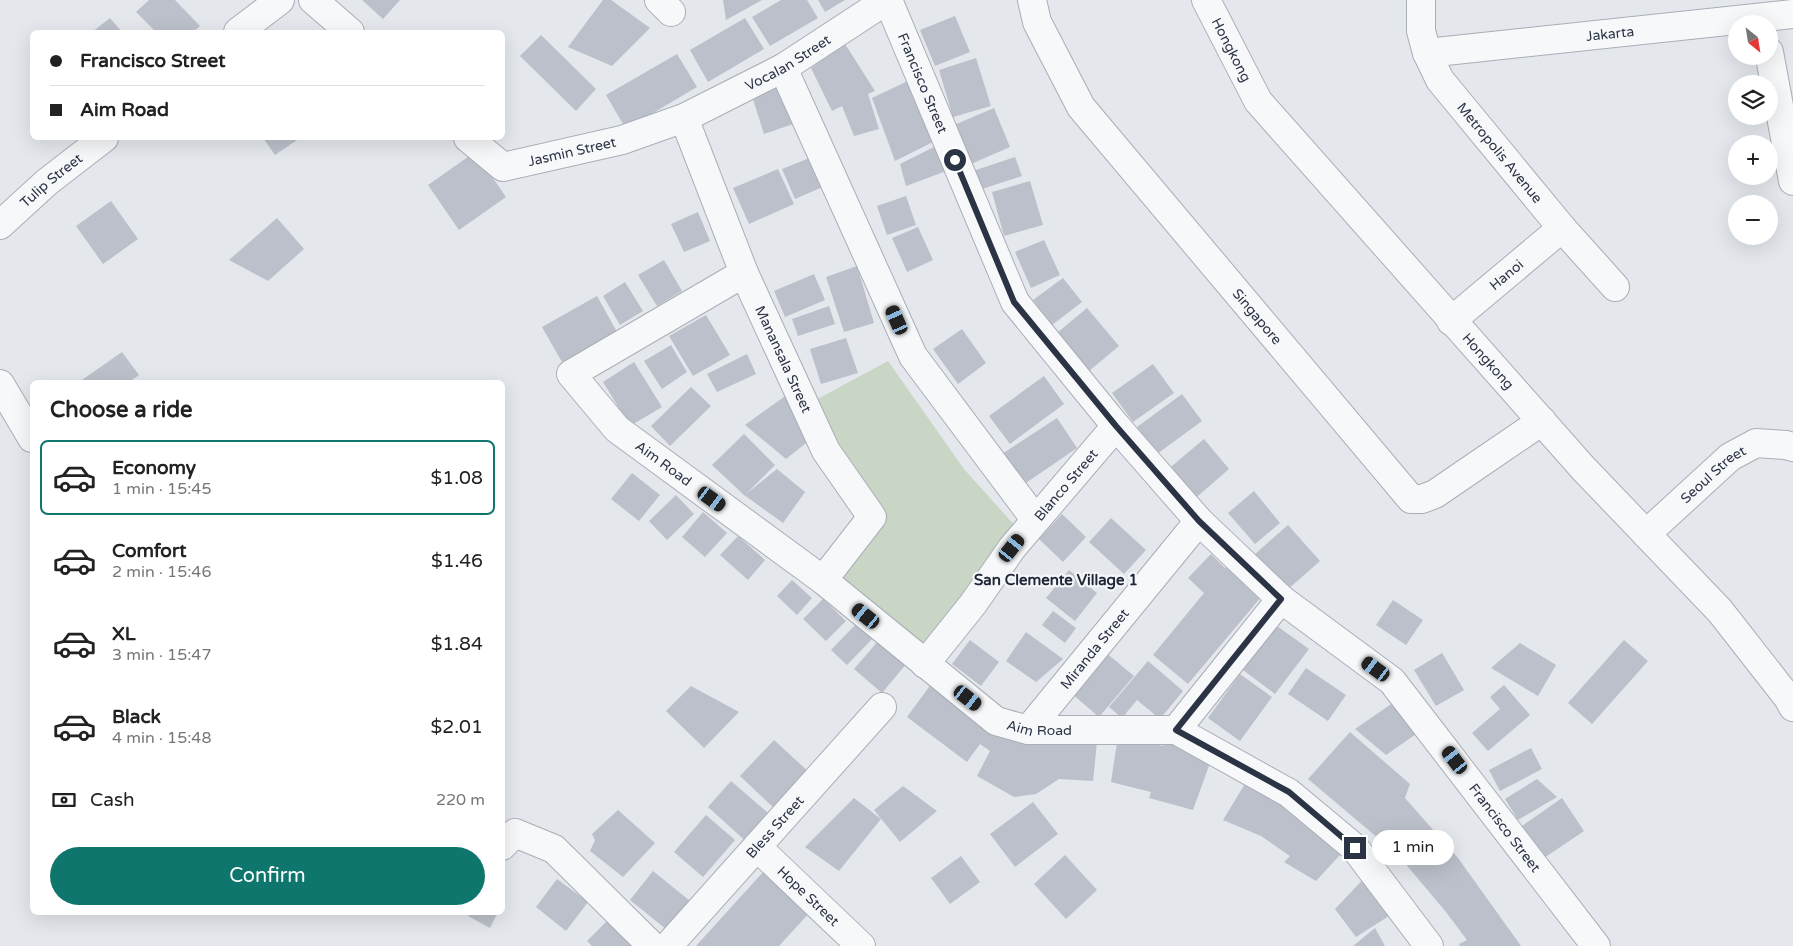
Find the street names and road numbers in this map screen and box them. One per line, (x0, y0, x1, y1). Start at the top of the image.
street label: Hongkong (1208, 15, 1255, 85)
street label: Jakarta (1585, 23, 1635, 45)
street label: Francisco Street (894, 30, 951, 136)
street label: Vocalan Street (742, 31, 835, 95)
street label: Metropolis Avenue (1453, 99, 1546, 207)
street label: Jasmin Street (526, 134, 618, 170)
street label: Tulip Street (17, 149, 86, 211)
street label: Hanoi (1486, 256, 1527, 294)
street label: Singapore (1229, 285, 1285, 348)
street label: Manansala Street (751, 303, 815, 416)
street label: Hongkong (1458, 330, 1517, 393)
street label: Aim Road (632, 437, 695, 490)
street label: Seoul Street (1677, 442, 1749, 507)
street label: Blanco Street (1031, 445, 1102, 525)
street label: Miranda Street (1057, 605, 1133, 693)
street label: Aim Road (1005, 716, 1072, 740)
street label: Francisco Street (1465, 780, 1544, 876)
street label: Bless Street (743, 792, 808, 862)
street label: Hope Street (773, 863, 843, 930)

